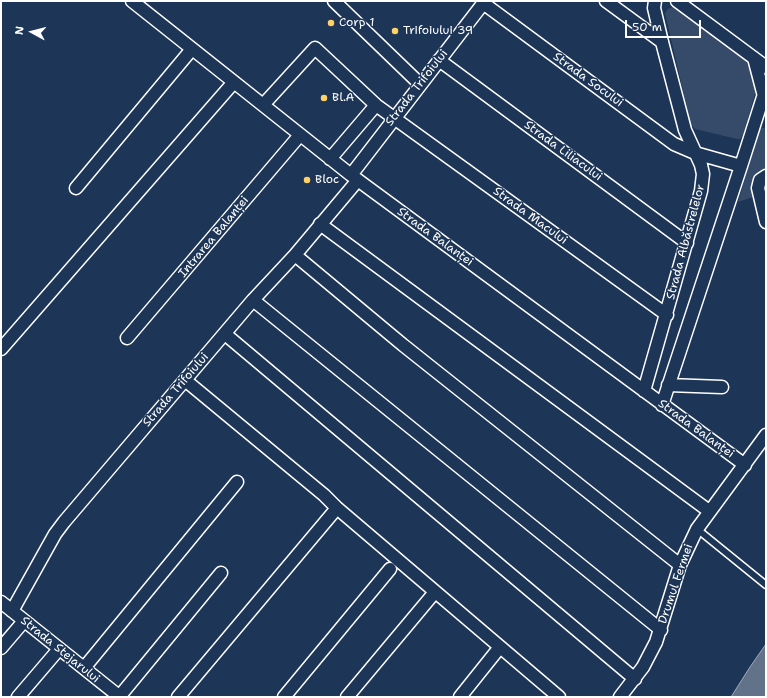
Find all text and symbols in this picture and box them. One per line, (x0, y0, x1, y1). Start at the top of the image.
north arrow (12, 12, 52, 52)
scale bar (627, 12, 703, 38)
place label: Corp 1 (339, 16, 374, 30)
marker: Corp 1 (326, 18, 336, 28)
text: 50 m (632, 19, 662, 35)
place label: Trifoiului 39 (403, 24, 473, 38)
text: N (12, 25, 28, 36)
marker: Trifoiului 39 (390, 26, 400, 36)
street label: Strada Trifoiului (383, 47, 451, 129)
street label: Strada Socului (550, 50, 626, 110)
place label: Bl.A (332, 91, 354, 105)
marker: Bl.A (319, 93, 329, 103)
street label: Strada Liliacului (521, 118, 605, 184)
place label: Bloc (315, 173, 339, 187)
marker: Bloc (302, 175, 312, 185)
street label: Strada Albăstrelelor (664, 183, 708, 301)
street label: Strada Macului (490, 184, 570, 248)
street label: Intrarea Balanței (176, 193, 252, 281)
street label: Strada Balanței (394, 205, 476, 269)
street label: Strada Trifoiului (140, 350, 212, 430)
street label: Strada Balanței (655, 397, 737, 461)
street label: Drumul Fermei (656, 542, 696, 626)
street label: Strada Stejarului (18, 614, 102, 686)

